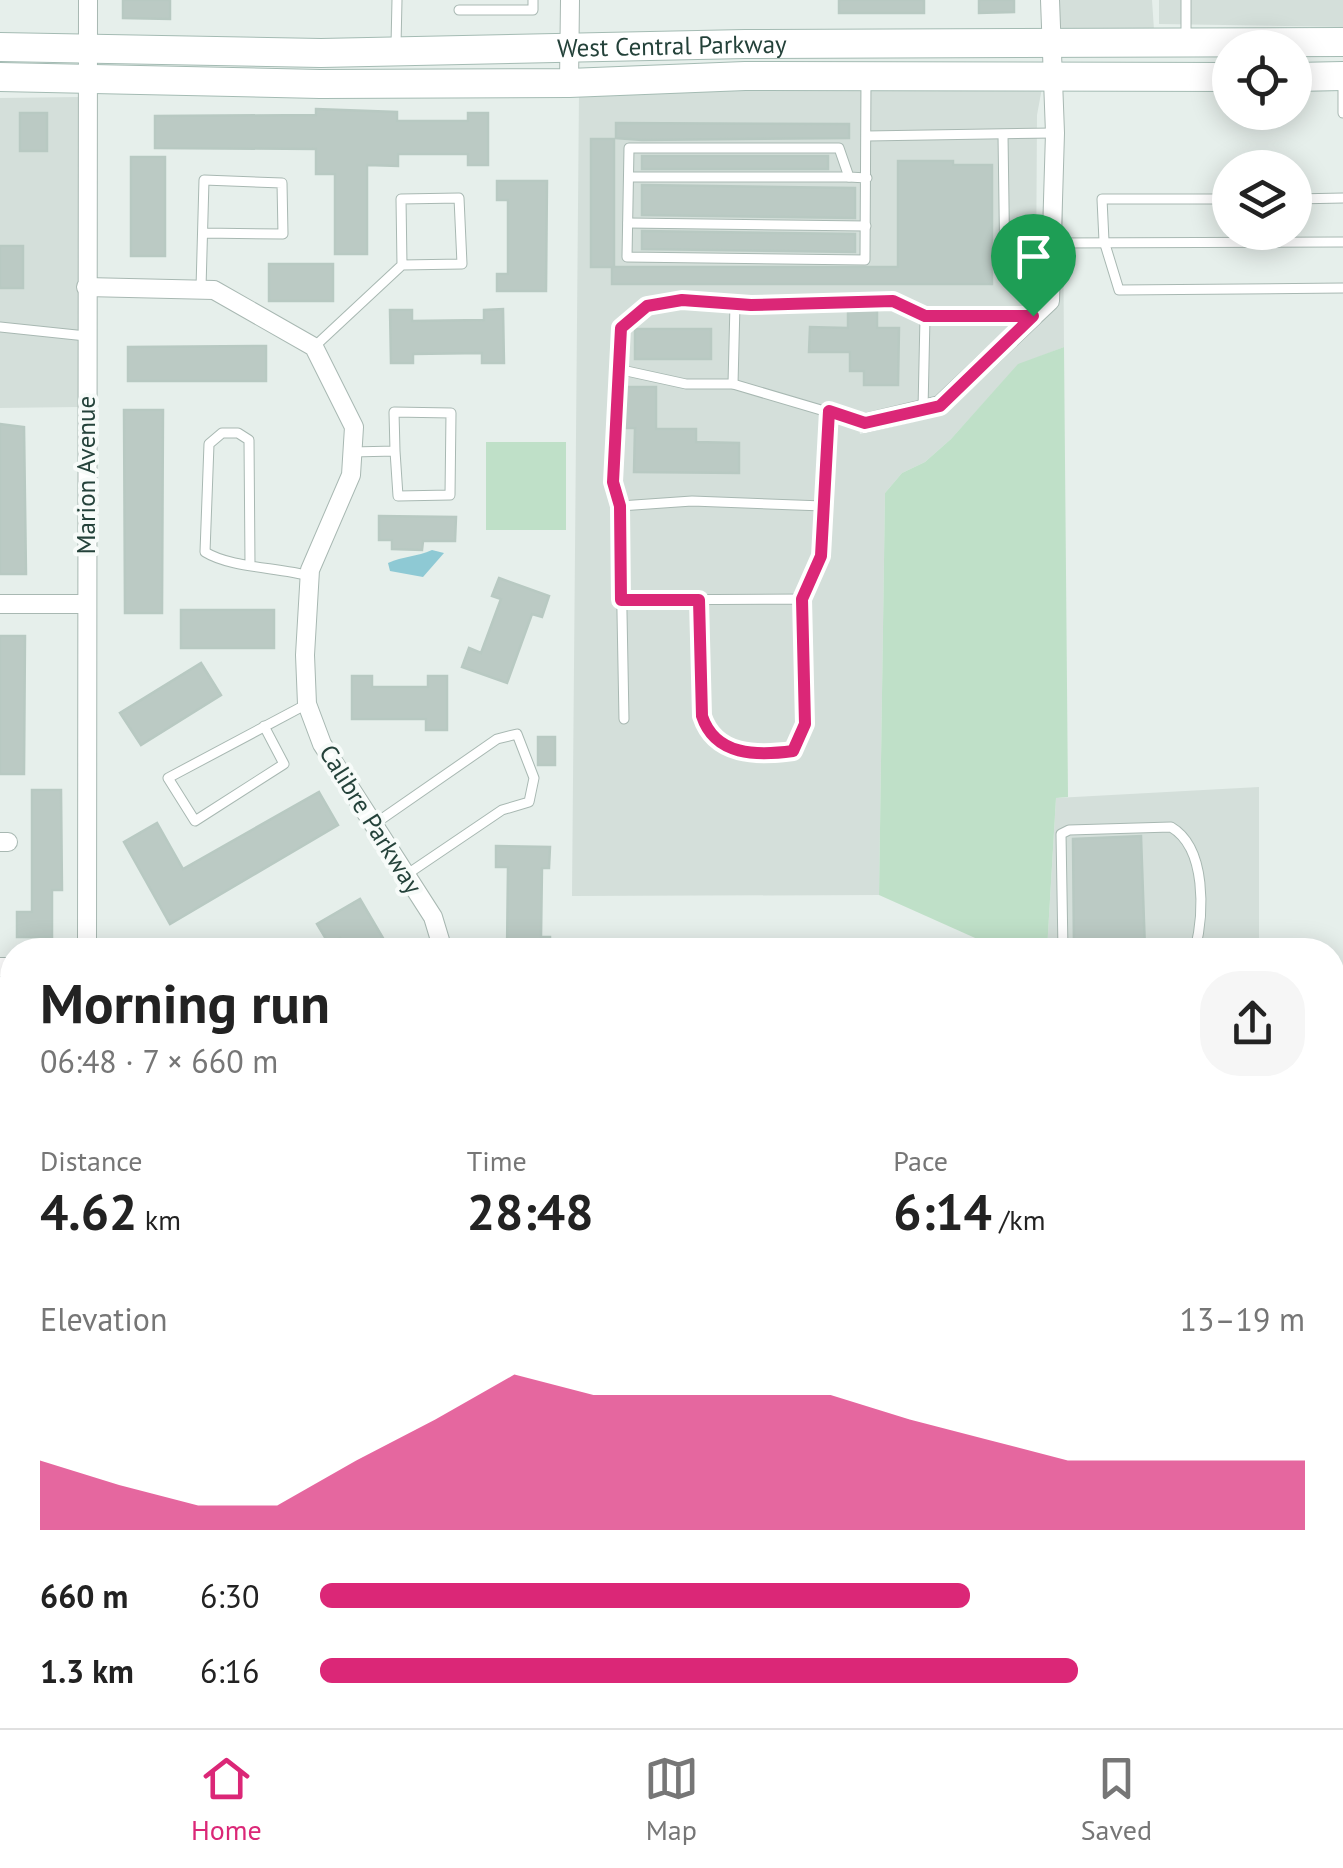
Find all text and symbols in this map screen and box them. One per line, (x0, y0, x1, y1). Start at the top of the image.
street label: West Central Parkway (557, 28, 787, 64)
map controls (1212, 30, 1312, 250)
button: locate (1212, 30, 1312, 130)
button: layers (1212, 150, 1312, 250)
pin (991, 214, 1076, 317)
icon: arrive (1006, 229, 1061, 284)
street label: Marion Avenue (70, 396, 102, 554)
street label: Calibre Parkway (312, 738, 430, 900)
text: Morning run (40, 967, 330, 1038)
button: share (1200, 971, 1305, 1076)
text: 06:48 · 7 × 660 m (40, 1040, 278, 1082)
text: Distance (40, 1142, 143, 1179)
text: Time (467, 1142, 527, 1179)
text: Pace (893, 1142, 948, 1179)
text: 4.62 (40, 1179, 137, 1244)
text: 28:48 (467, 1179, 594, 1244)
text: 6:14 (893, 1179, 992, 1244)
text: km (137, 1201, 181, 1238)
text: /km (992, 1201, 1045, 1238)
text: Elevation (40, 1298, 167, 1340)
text: 13–19 m (1180, 1298, 1305, 1340)
text: 660 m (40, 1575, 128, 1617)
text: 6:30 (200, 1575, 259, 1617)
text: 1.3 km (40, 1650, 134, 1692)
text: 6:16 (200, 1650, 259, 1692)
tab: Home (191, 1751, 262, 1848)
tab: Map (644, 1751, 699, 1848)
tab: Saved (1081, 1751, 1152, 1848)

